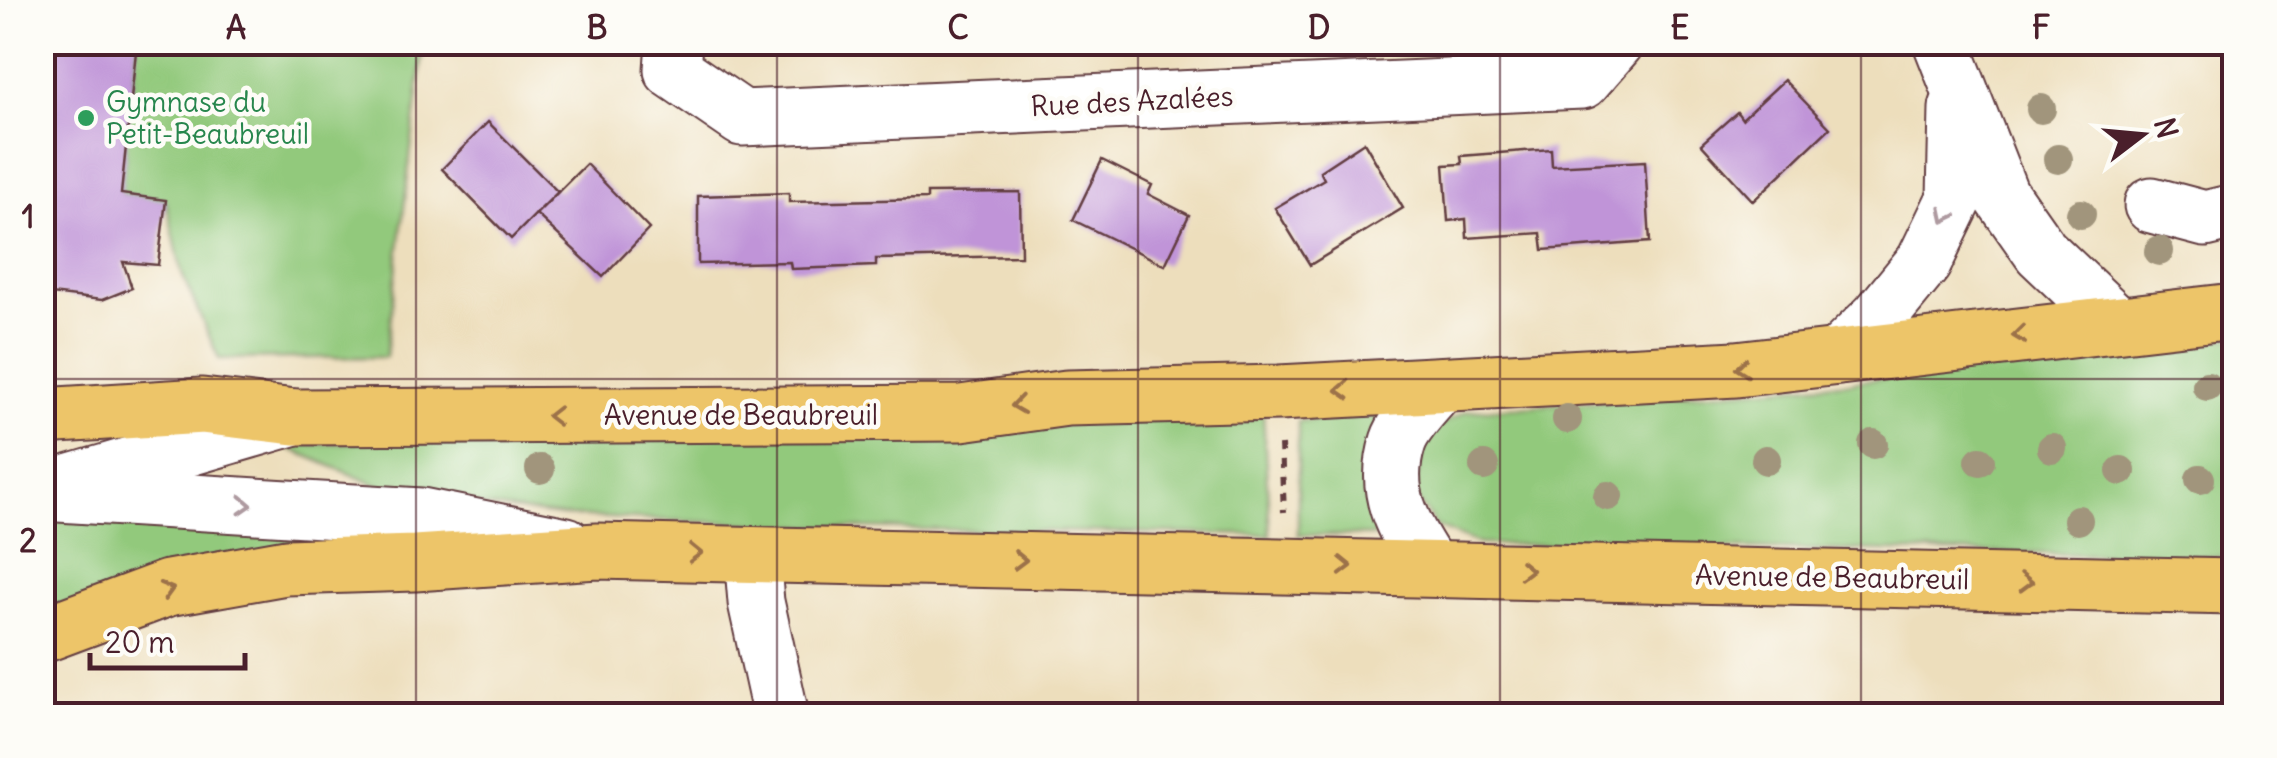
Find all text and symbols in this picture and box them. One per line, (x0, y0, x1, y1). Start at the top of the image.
text: A (226, 7, 246, 48)
text: B (587, 7, 607, 48)
text: C (947, 7, 969, 48)
text: D (1308, 7, 1330, 48)
text: E (1671, 7, 1689, 48)
text: F (2032, 7, 2050, 48)
street label: Rue des Azalées (1030, 78, 1234, 124)
place label: Gymnase du Petit-Beaubreuil (106, 84, 309, 152)
north arrow (2092, 85, 2192, 185)
marker: Gymnase du Petit-Beaubreuil (75, 107, 97, 129)
text: N (2146, 114, 2186, 142)
text: 1 (22, 196, 34, 237)
one-way arrow (1939, 206, 1959, 224)
one-way arrow (2011, 324, 2027, 345)
one-way arrow (1733, 357, 1749, 378)
one-way arrow (1334, 379, 1350, 400)
one-way arrow (1010, 393, 1027, 414)
street label: Avenue de Beaubreuil (604, 397, 878, 433)
one-way arrow (545, 405, 560, 427)
one-way arrow (237, 494, 253, 515)
text: 2 (19, 520, 37, 561)
one-way arrow (687, 543, 703, 564)
one-way arrow (1012, 549, 1028, 570)
one-way arrow (1337, 555, 1353, 576)
street label: Avenue de Beaubreuil (1695, 557, 1969, 597)
one-way arrow (1519, 559, 1535, 580)
one-way arrow (2018, 571, 2034, 592)
one-way arrow (157, 581, 174, 602)
scale bar (90, 608, 245, 670)
text: 20 m (105, 623, 175, 661)

